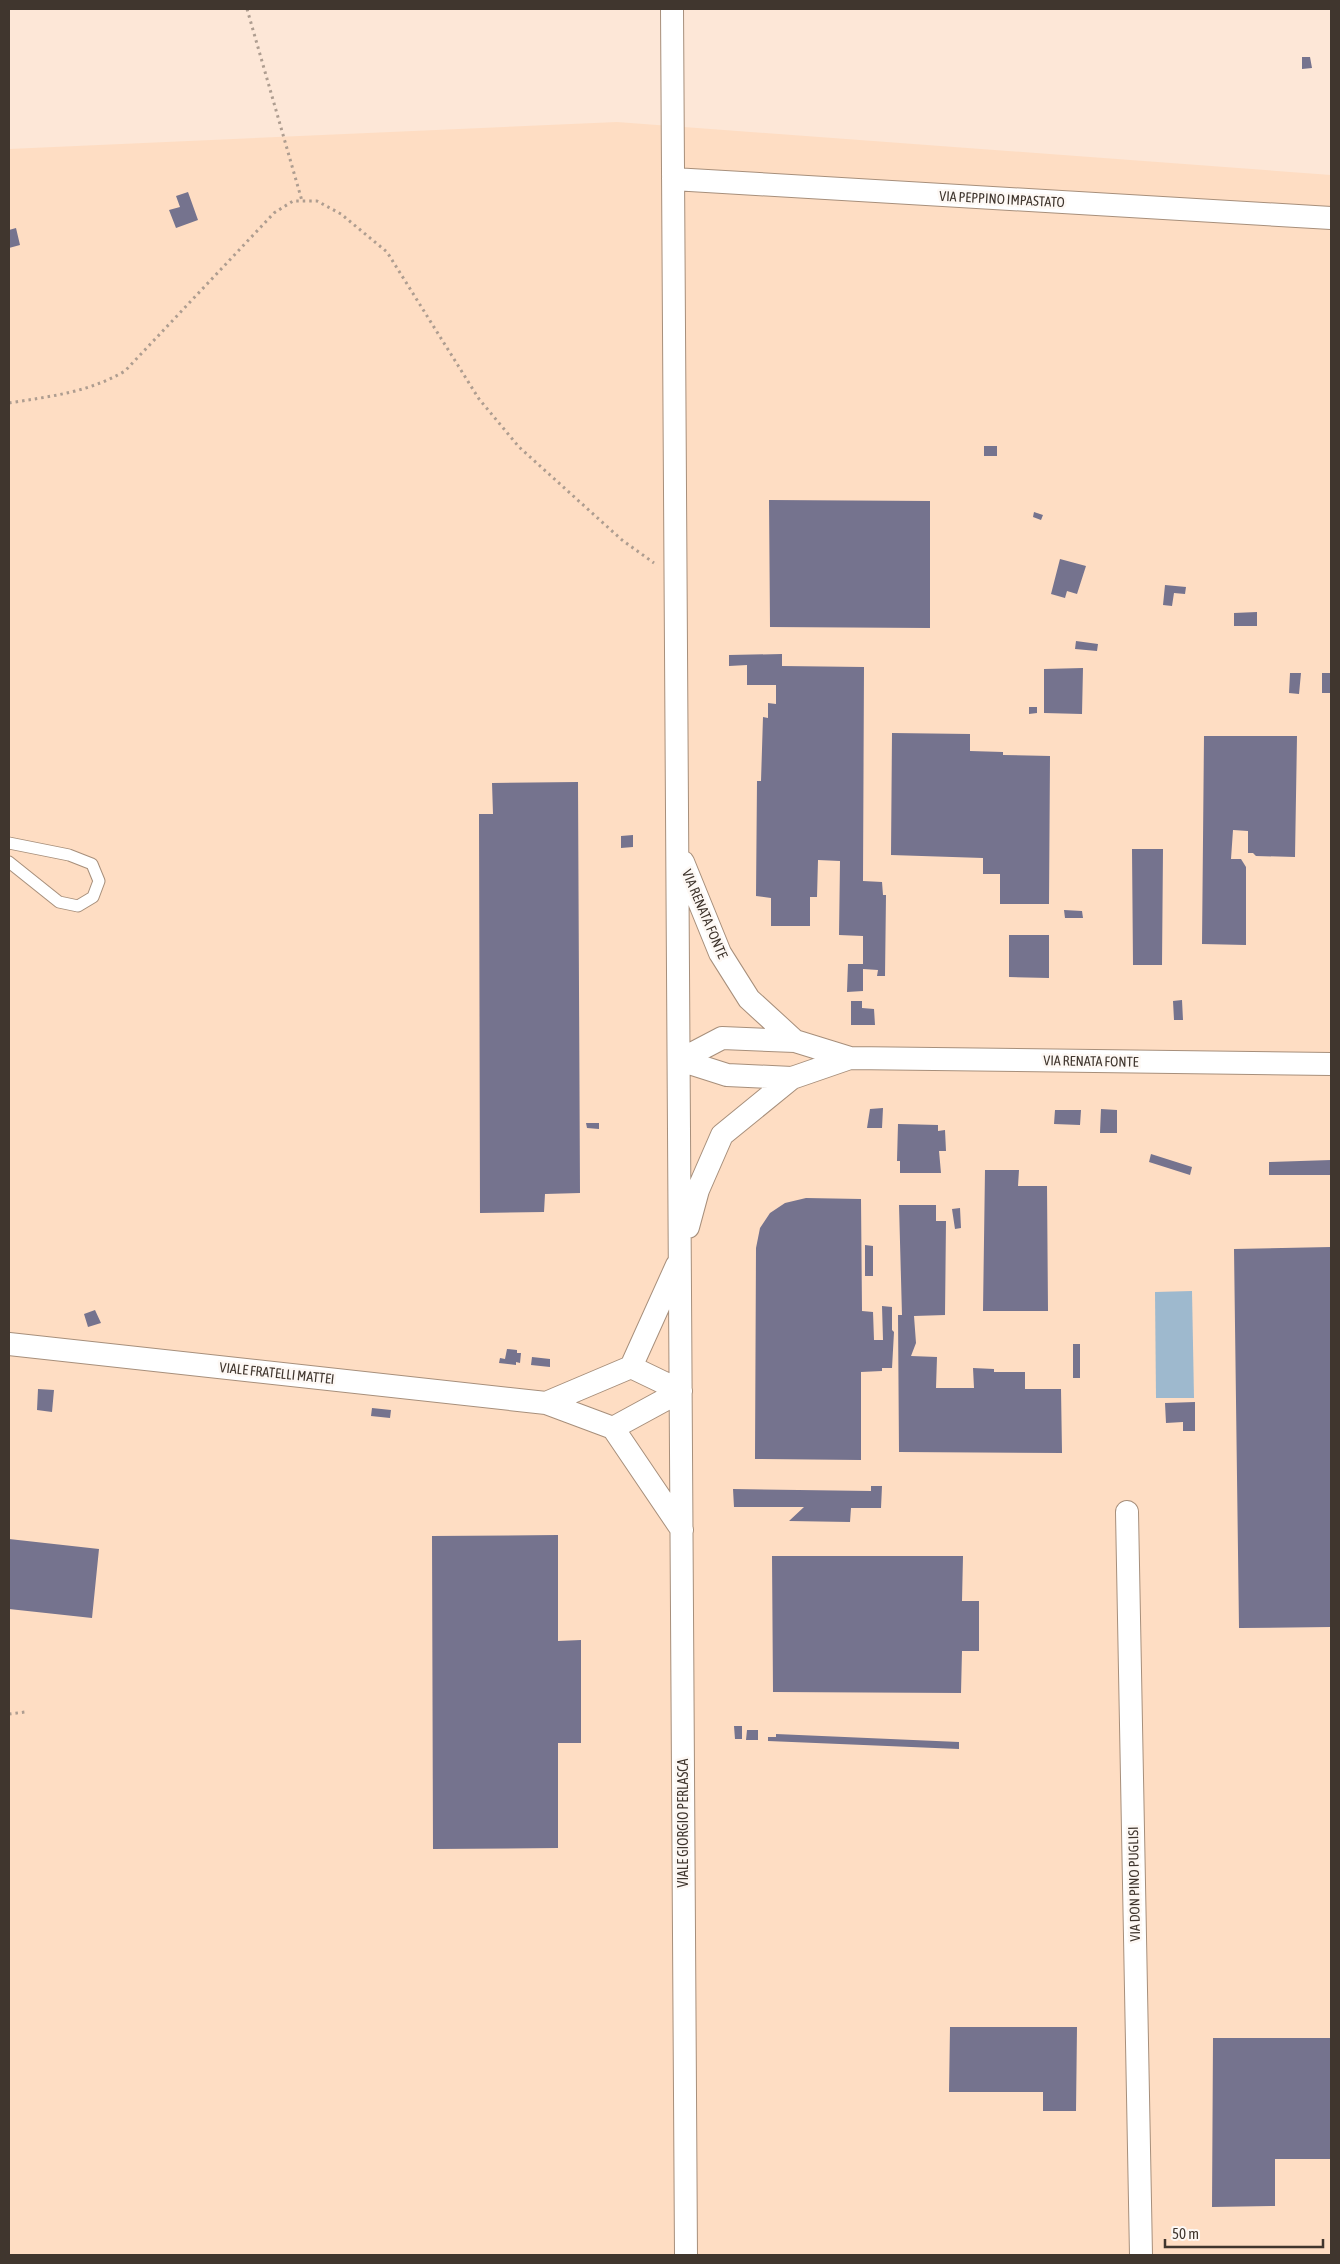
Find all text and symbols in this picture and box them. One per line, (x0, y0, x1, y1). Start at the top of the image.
street label: VIA PEPPINO IMPASTATO (939, 188, 1065, 210)
street label: VIA RENATA FONTE (679, 867, 731, 961)
street label: VIA RENATA FONTE (1043, 1052, 1139, 1070)
street label: VIALE FRATELLI MATTEI (219, 1359, 335, 1387)
street label: VIALE GIORGIO PERLASCA (675, 1758, 691, 1887)
street label: VIA DON PINO PUGLISI (1125, 1826, 1143, 1942)
scale bar (1165, 2216, 1322, 2248)
text: 50 m (1172, 2225, 1199, 2242)

